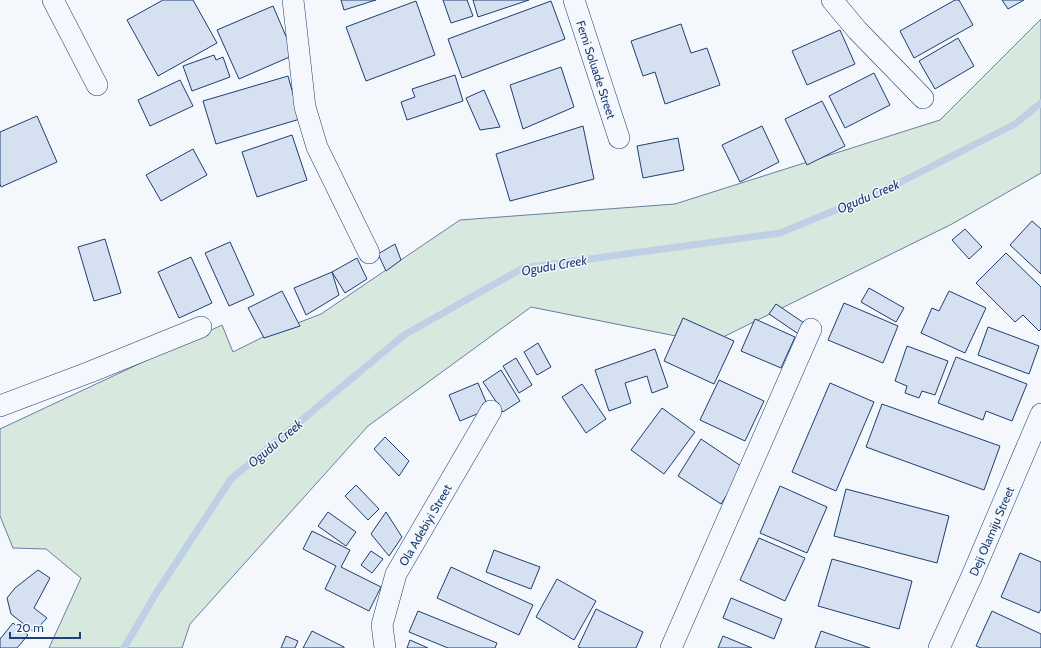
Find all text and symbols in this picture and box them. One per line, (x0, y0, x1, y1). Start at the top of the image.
street label: Femi Soluade Street (574, 18, 620, 121)
water label: Ogudu Creek (834, 176, 902, 216)
water label: Ogudu Creek (520, 251, 588, 279)
water label: Ogudu Creek (245, 415, 306, 470)
street label: Ola Adebiyi Street (395, 481, 454, 568)
street label: Deji Olamiju Street (965, 484, 1017, 578)
scale bar (10, 614, 80, 640)
text: 20 m (16, 620, 44, 635)

